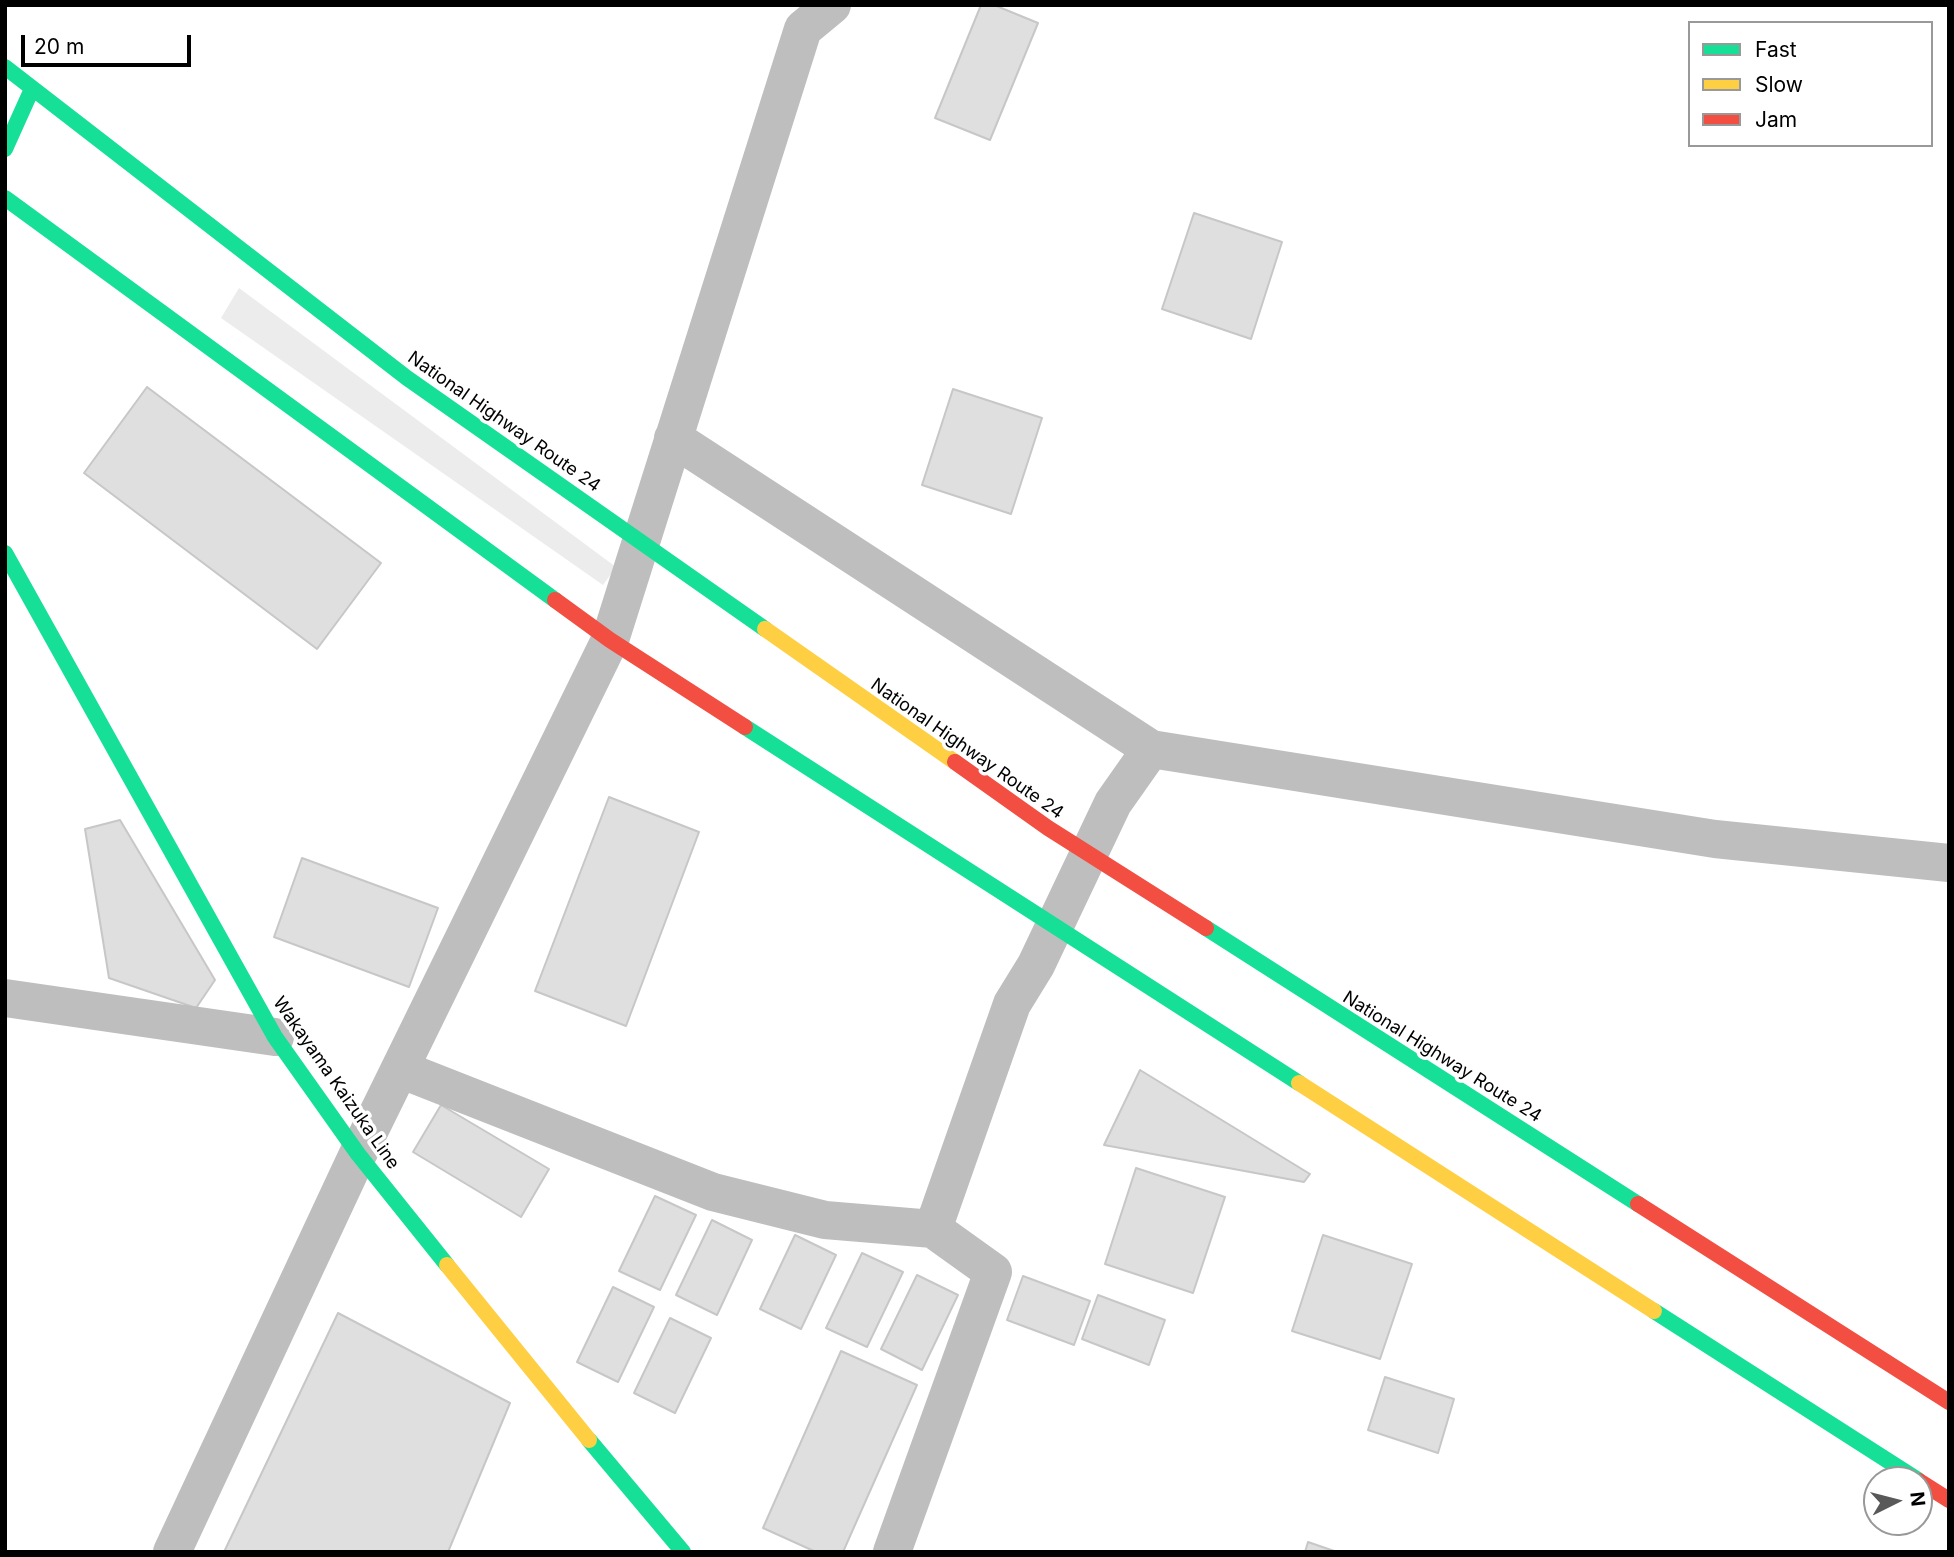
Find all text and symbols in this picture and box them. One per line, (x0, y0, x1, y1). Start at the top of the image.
scale bar (24, 21, 194, 65)
legend (1688, 21, 1933, 147)
text: 20 m (34, 34, 84, 59)
text: Fast (1755, 37, 1797, 62)
text: Slow (1755, 72, 1803, 97)
text: Jam (1755, 107, 1797, 132)
street label: National Highway Route 24 (403, 347, 605, 497)
street label: National Highway Route 24 (866, 674, 1068, 824)
street label: National Highway Route 24 (1339, 987, 1545, 1127)
street label: Wakayama Kaizuka Line (268, 993, 404, 1173)
north arrow (1863, 1466, 1933, 1536)
text: N (1905, 1491, 1930, 1507)

